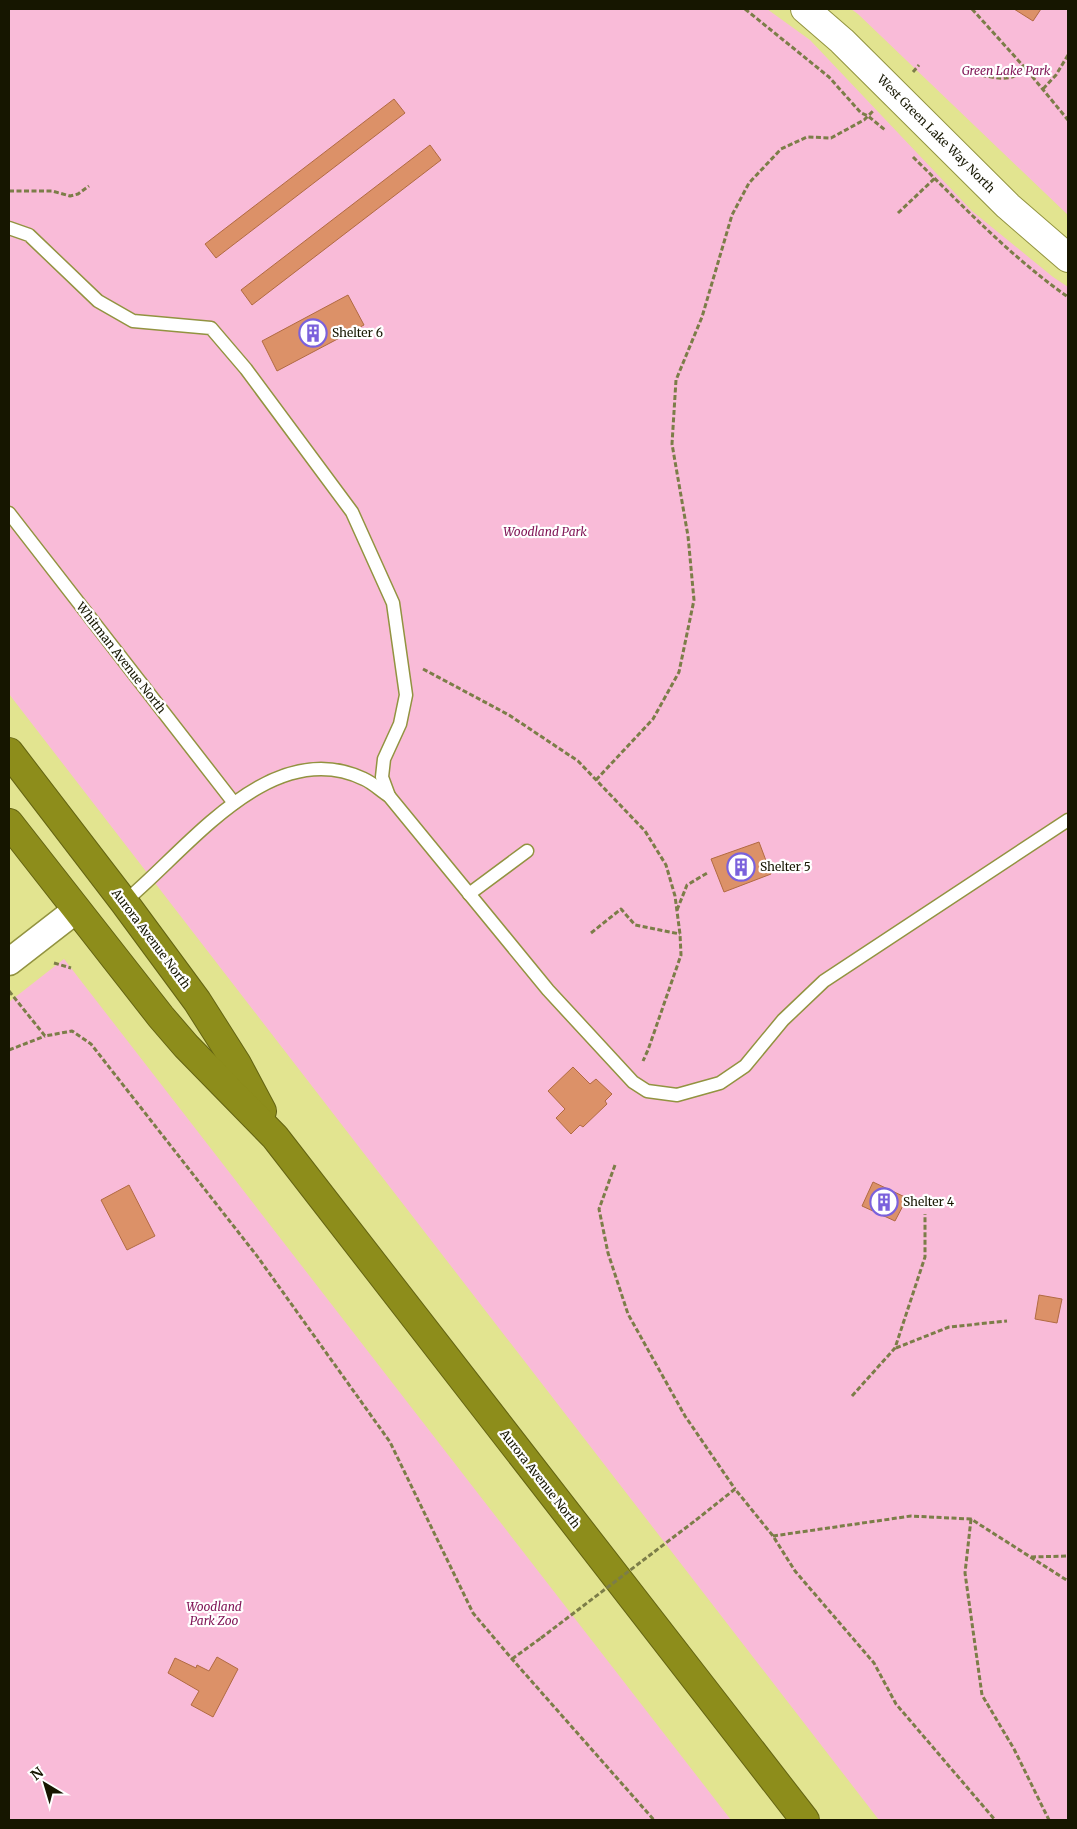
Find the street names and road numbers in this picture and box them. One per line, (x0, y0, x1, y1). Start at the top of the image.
street label: West Green Lake Way North (874, 71, 998, 196)
street label: Whitman Avenue North (73, 598, 169, 716)
street label: Aurora Avenue North (108, 885, 194, 992)
street label: Aurora Avenue North (497, 1426, 584, 1531)

